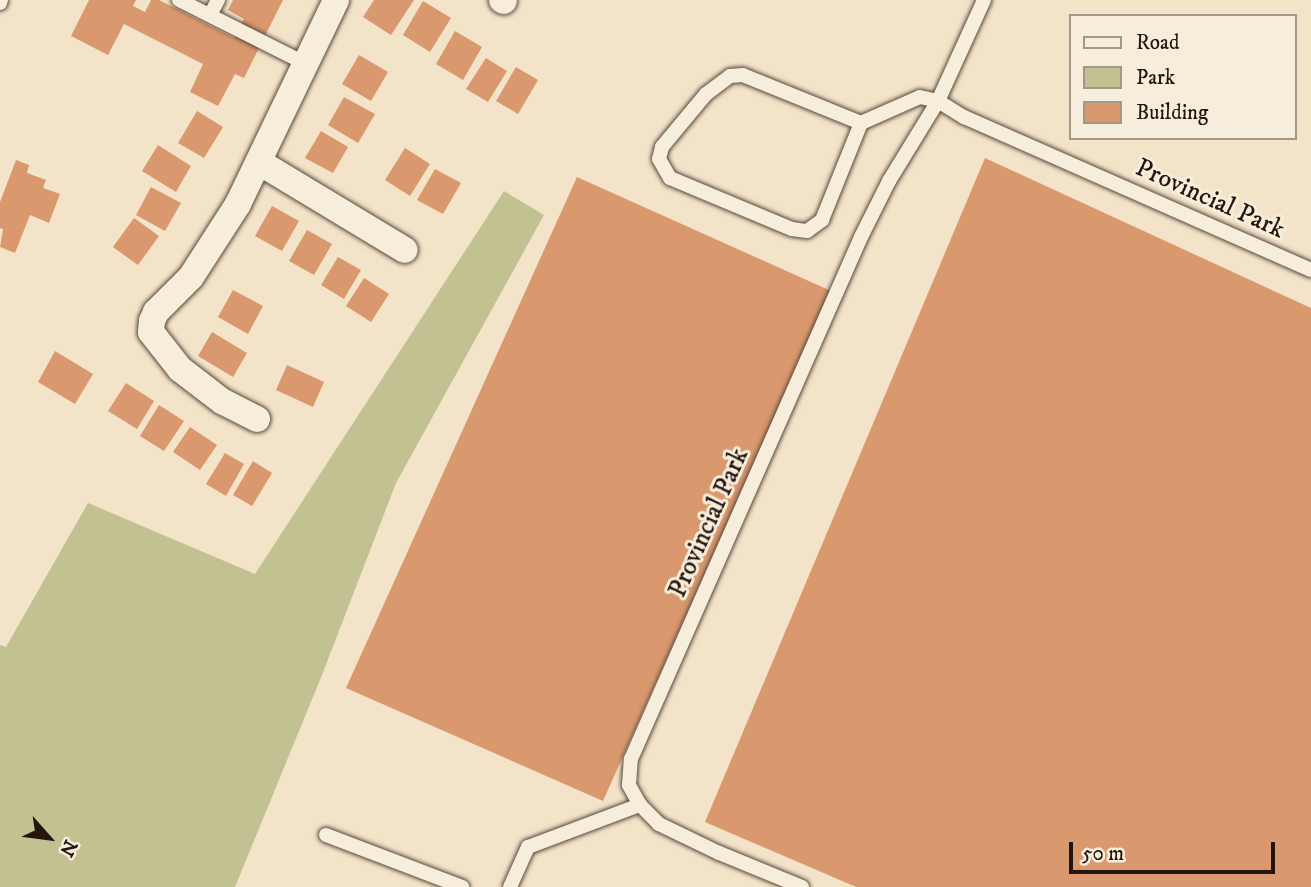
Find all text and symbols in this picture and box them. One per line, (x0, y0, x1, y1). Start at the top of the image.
legend (1070, 14, 1297, 140)
text: Road (1136, 30, 1180, 56)
text: Park (1136, 65, 1175, 91)
text: Building (1136, 100, 1208, 126)
street label: Provincial Park (1131, 152, 1289, 246)
street label: Provincial Park (662, 444, 756, 602)
north arrow (14, 803, 84, 873)
scale bar (1073, 828, 1280, 872)
text: N (54, 836, 82, 860)
text: 50 m (1082, 841, 1124, 867)

